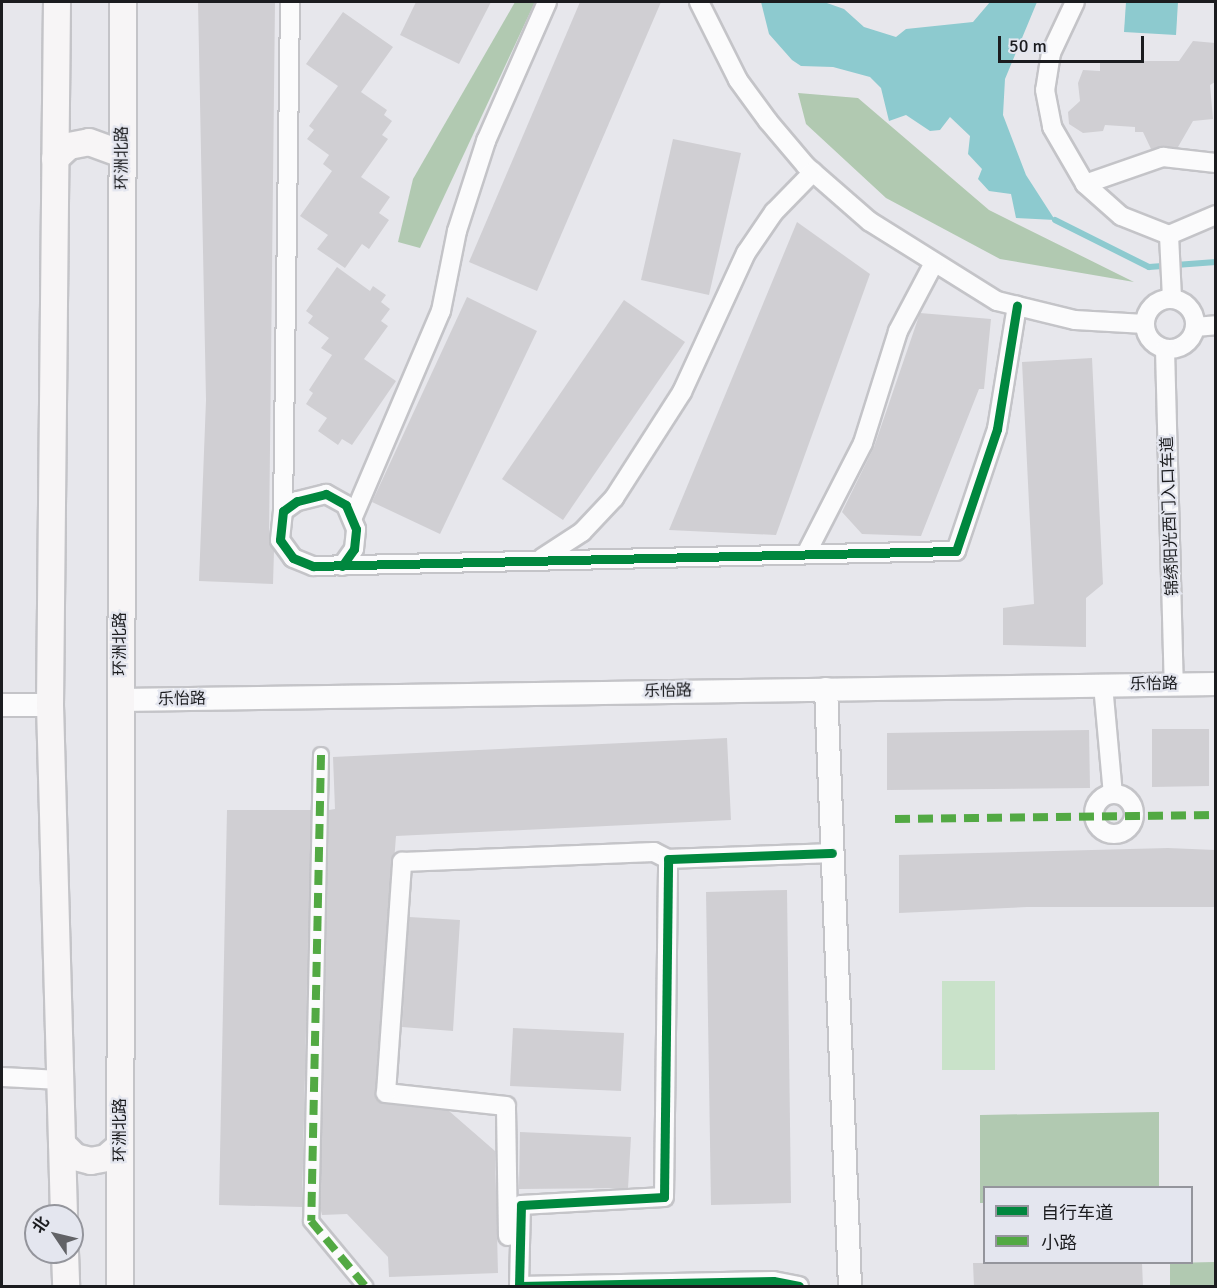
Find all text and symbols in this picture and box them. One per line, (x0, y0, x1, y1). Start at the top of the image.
scale bar (1001, 24, 1146, 62)
text: 50 m (1009, 35, 1047, 57)
street label: 环洲北路 (112, 126, 132, 190)
street label: 锦绣阳光西门入口车道 (1158, 436, 1182, 596)
street label: 环洲北路 (110, 612, 130, 676)
street label: 乐怡路 (1130, 674, 1178, 694)
street label: 乐怡路 (644, 681, 692, 701)
street label: 乐怡路 (158, 689, 206, 709)
street label: 环洲北路 (110, 1098, 130, 1162)
legend (983, 1186, 1193, 1264)
text: 自行车道 (1041, 1202, 1113, 1224)
north arrow (24, 1204, 84, 1264)
text: 北 (28, 1213, 54, 1237)
text: 小路 (1041, 1232, 1077, 1254)

